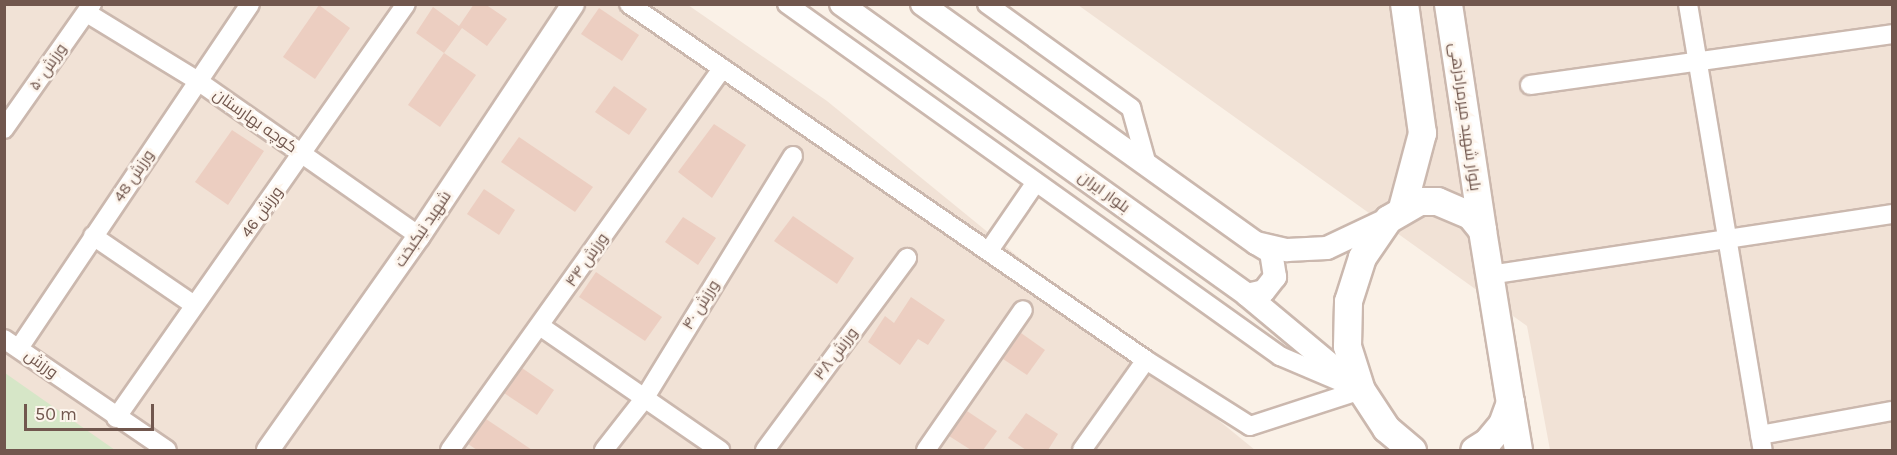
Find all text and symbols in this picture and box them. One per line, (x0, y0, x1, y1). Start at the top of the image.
street label: ورزش ۵٠ (25, 40, 71, 94)
street label: بلوار شهید میرمرادزهی (1445, 42, 1485, 192)
street label: کوچه بهارستان (209, 85, 301, 157)
street label: ورزش 48 (110, 146, 158, 206)
street label: بلوار ایران (1074, 167, 1134, 217)
street label: ورزش 46 (237, 183, 287, 241)
street label: شهید نیکبخت (390, 187, 456, 271)
street label: ورزش ۴۴ (561, 229, 613, 291)
street label: ورزش ۴۰ (678, 277, 724, 333)
street label: ورزش ۳۸ (810, 324, 862, 384)
street label: ورزش (21, 346, 61, 382)
scale bar (27, 392, 158, 430)
text: 50 m (35, 403, 77, 425)

